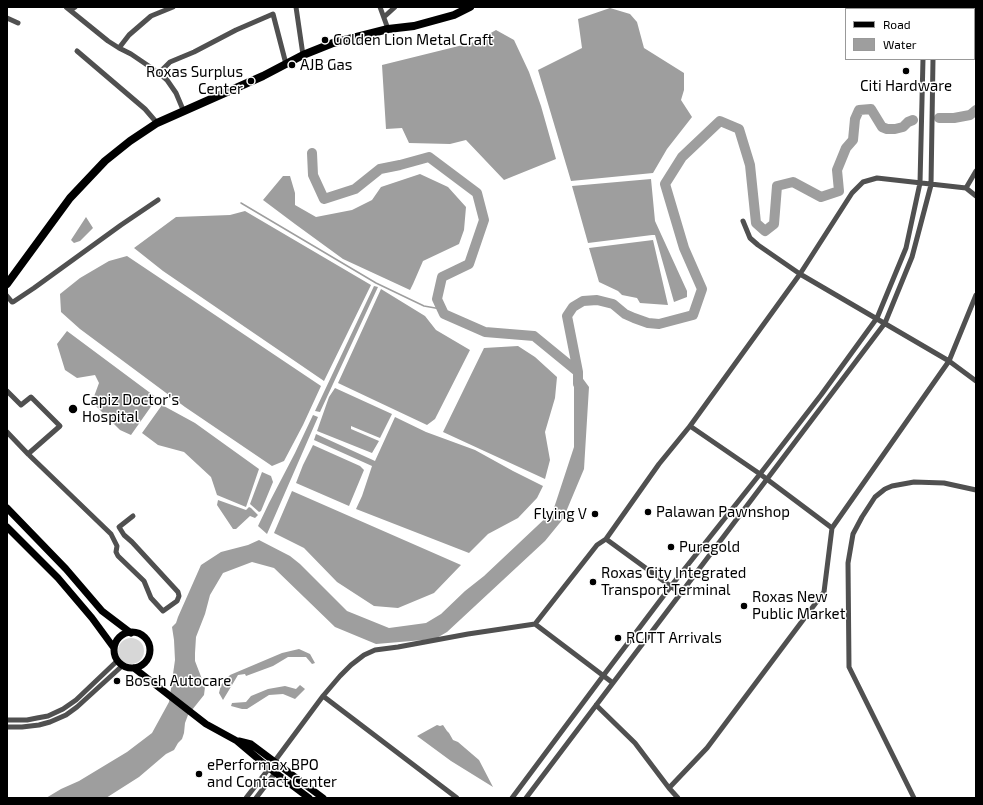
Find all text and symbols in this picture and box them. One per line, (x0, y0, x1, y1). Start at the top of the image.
legend (845, 8, 975, 60)
text: Road (883, 17, 911, 31)
place label: Golden Lion Metal Craft (333, 31, 493, 49)
marker: Golden Lion Metal Craft (320, 35, 330, 45)
text: Water (883, 37, 917, 51)
place label: AJB Gas (300, 56, 352, 74)
marker: AJB Gas (287, 60, 297, 70)
place label: Roxas Surplus Center (146, 63, 243, 98)
marker: Citi Hardware (901, 66, 911, 76)
marker: Roxas Surplus Center (246, 76, 256, 86)
place label: Citi Hardware (860, 77, 952, 95)
place label: Capiz Doctor's Hospital (82, 391, 179, 426)
marker: Capiz Doctor's Hospital (67, 403, 79, 415)
place label: Palawan Pawnshop (656, 503, 790, 521)
place label: Flying V (534, 505, 587, 523)
marker: Palawan Pawnshop (643, 507, 653, 517)
marker: Flying V (590, 509, 600, 519)
place label: Puregold (679, 538, 740, 556)
marker: Puregold (666, 542, 676, 552)
place label: Roxas City Integrated Transport Terminal (601, 564, 746, 599)
marker: Roxas City Integrated Transport Terminal (588, 577, 598, 587)
place label: Roxas New Public Market (752, 588, 845, 623)
marker: Roxas New Public Market (739, 601, 749, 611)
place label: RCITT Arrivals (626, 629, 722, 647)
marker: RCITT Arrivals (613, 633, 623, 643)
place label: Bosch Autocare (125, 672, 231, 690)
marker: Bosch Autocare (112, 676, 122, 686)
place label: ePerformax BPO and Contact Center (207, 756, 337, 791)
marker: ePerformax BPO and Contact Center (194, 769, 204, 779)

